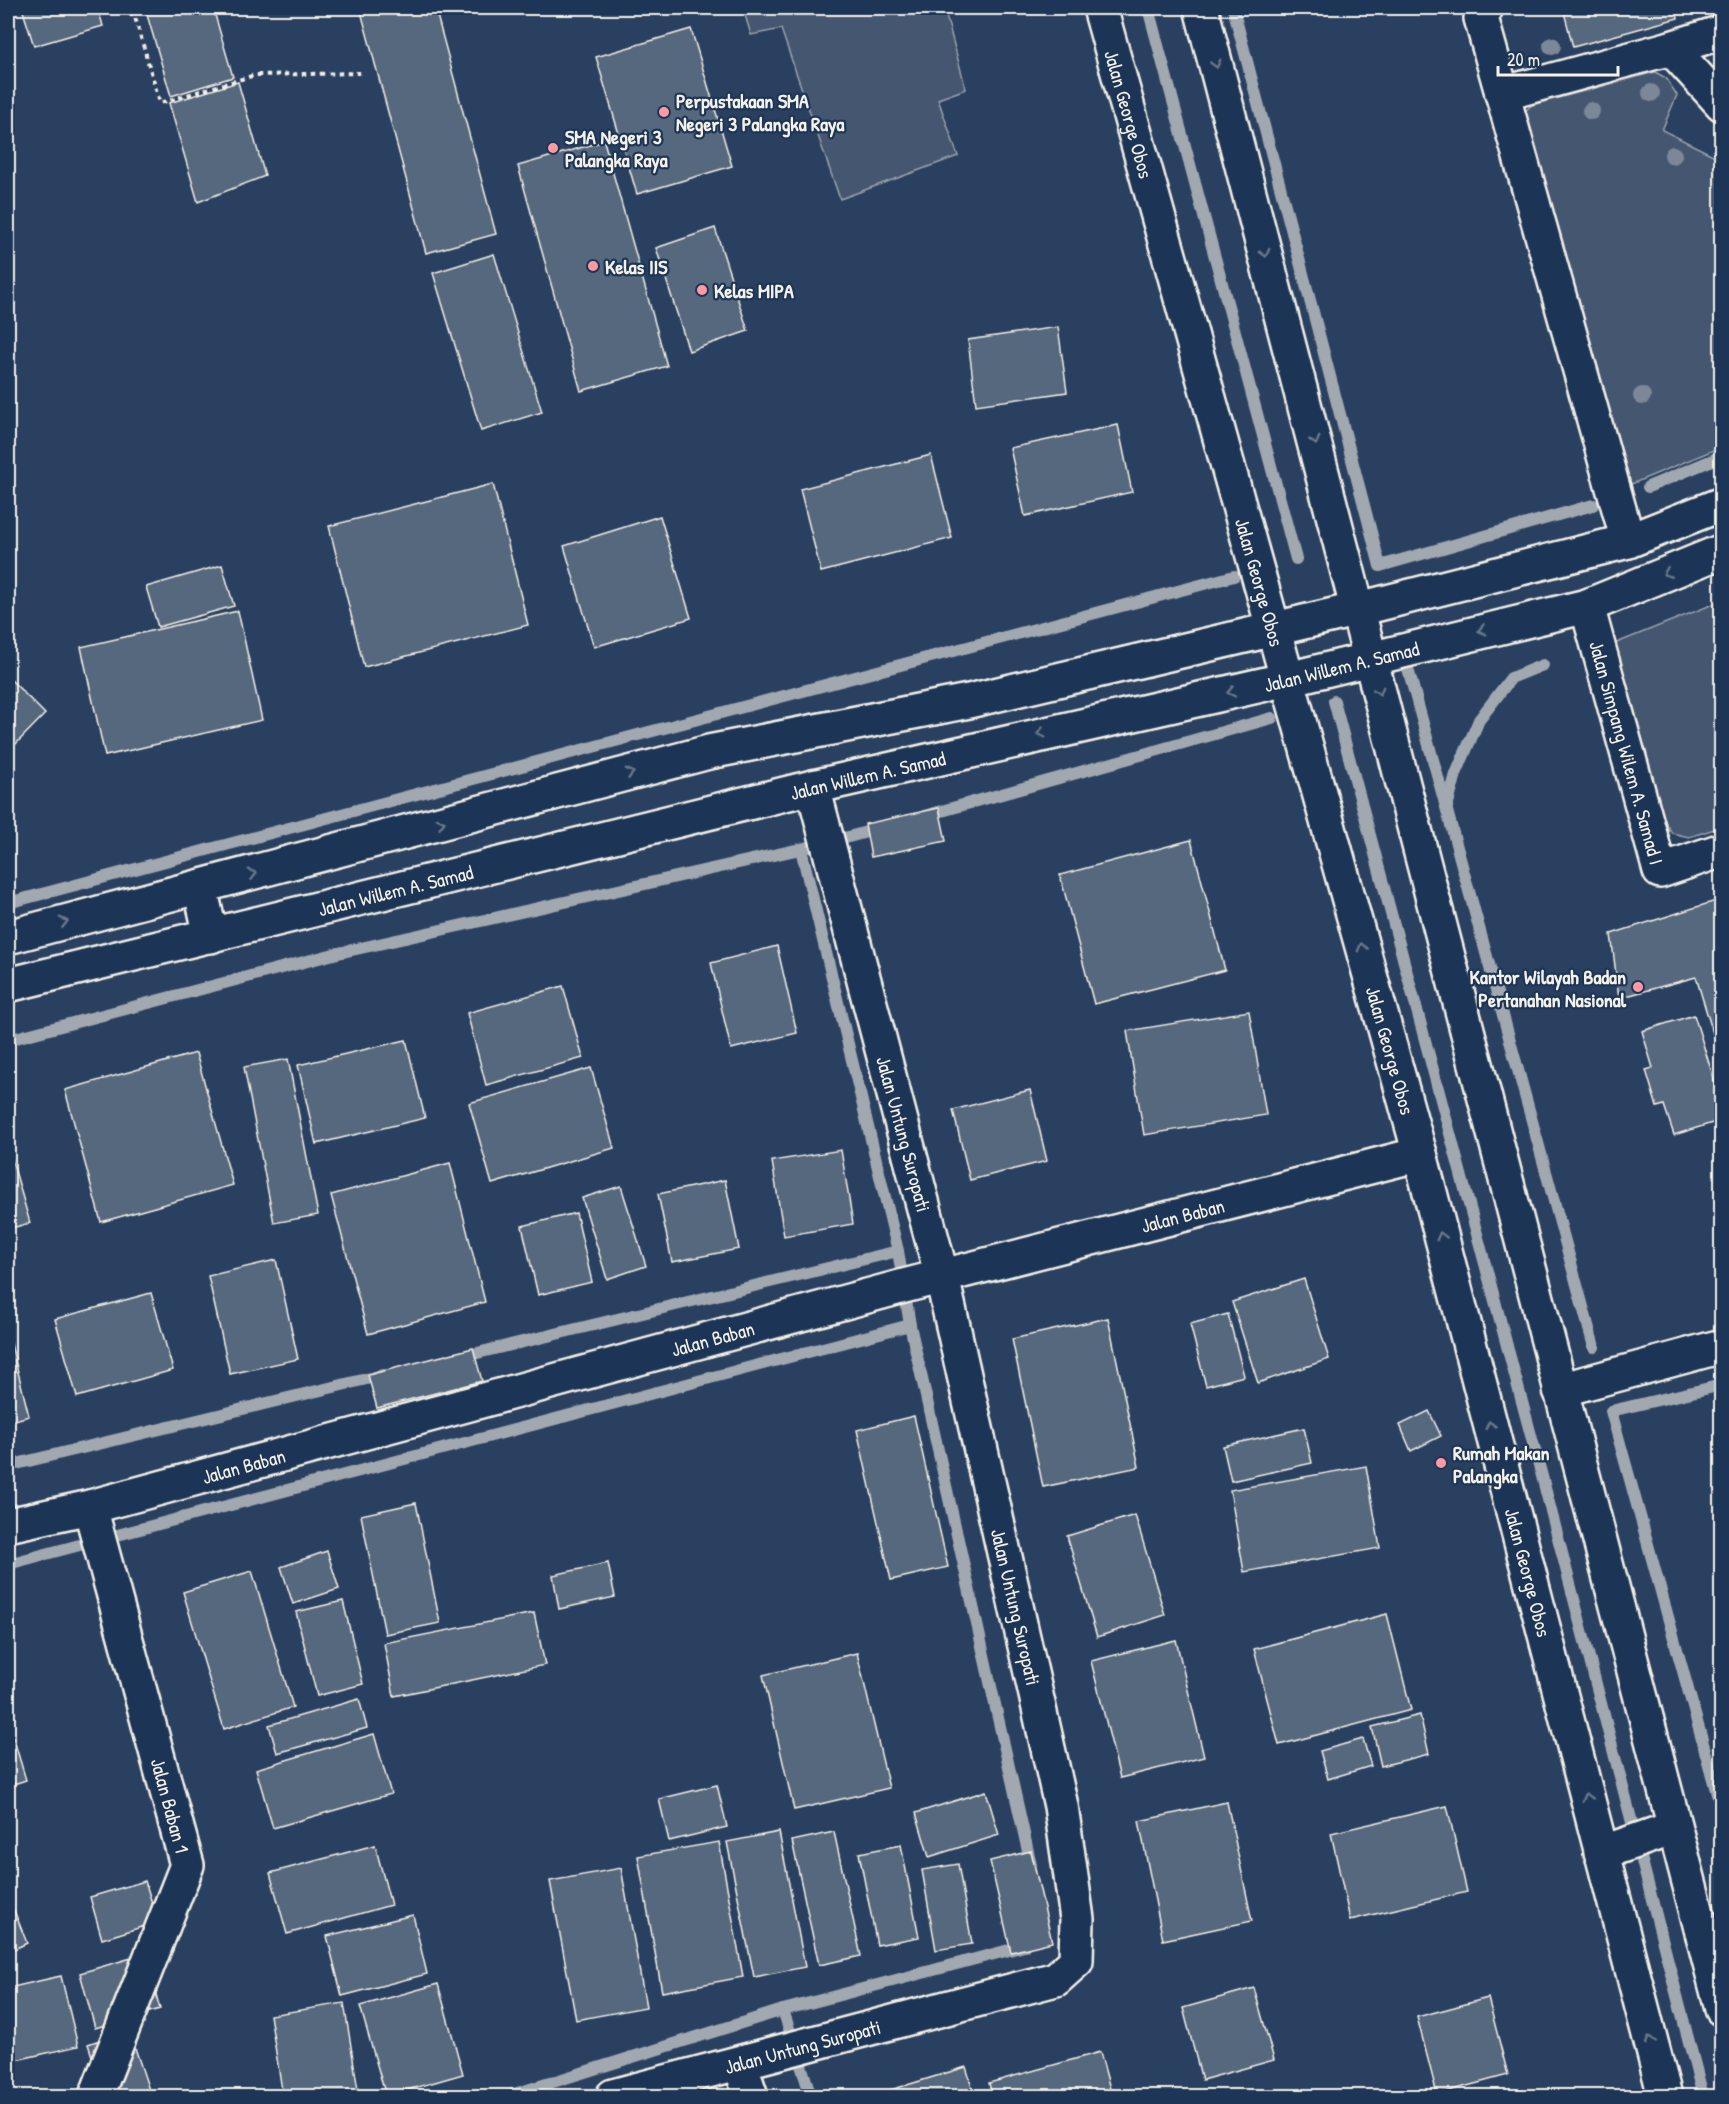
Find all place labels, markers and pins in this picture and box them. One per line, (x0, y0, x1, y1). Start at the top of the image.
place label: Perpustakaan SMA Negeri 3 Palangka Raya (676, 87, 844, 138)
marker: Perpustakaan SMA Negeri 3 Palangka Raya (657, 105, 671, 119)
place label: SMA Negeri 3 Palangka Raya (565, 123, 668, 174)
marker: SMA Negeri 3 Palangka Raya (546, 141, 560, 155)
place label: Kelas IIS (605, 253, 668, 280)
marker: Kelas IIS (586, 259, 600, 273)
place label: Kelas MIPA (714, 277, 794, 304)
marker: Kelas MIPA (695, 283, 709, 297)
place label: Kantor Wilayah Badan Pertanahan Nasional (1470, 963, 1627, 1013)
marker: Kantor Wilayah Badan Pertanahan Nasional (1631, 980, 1645, 994)
place label: Rumah Makan Palangka (1453, 1439, 1549, 1490)
marker: Rumah Makan Palangka (1434, 1456, 1448, 1470)

